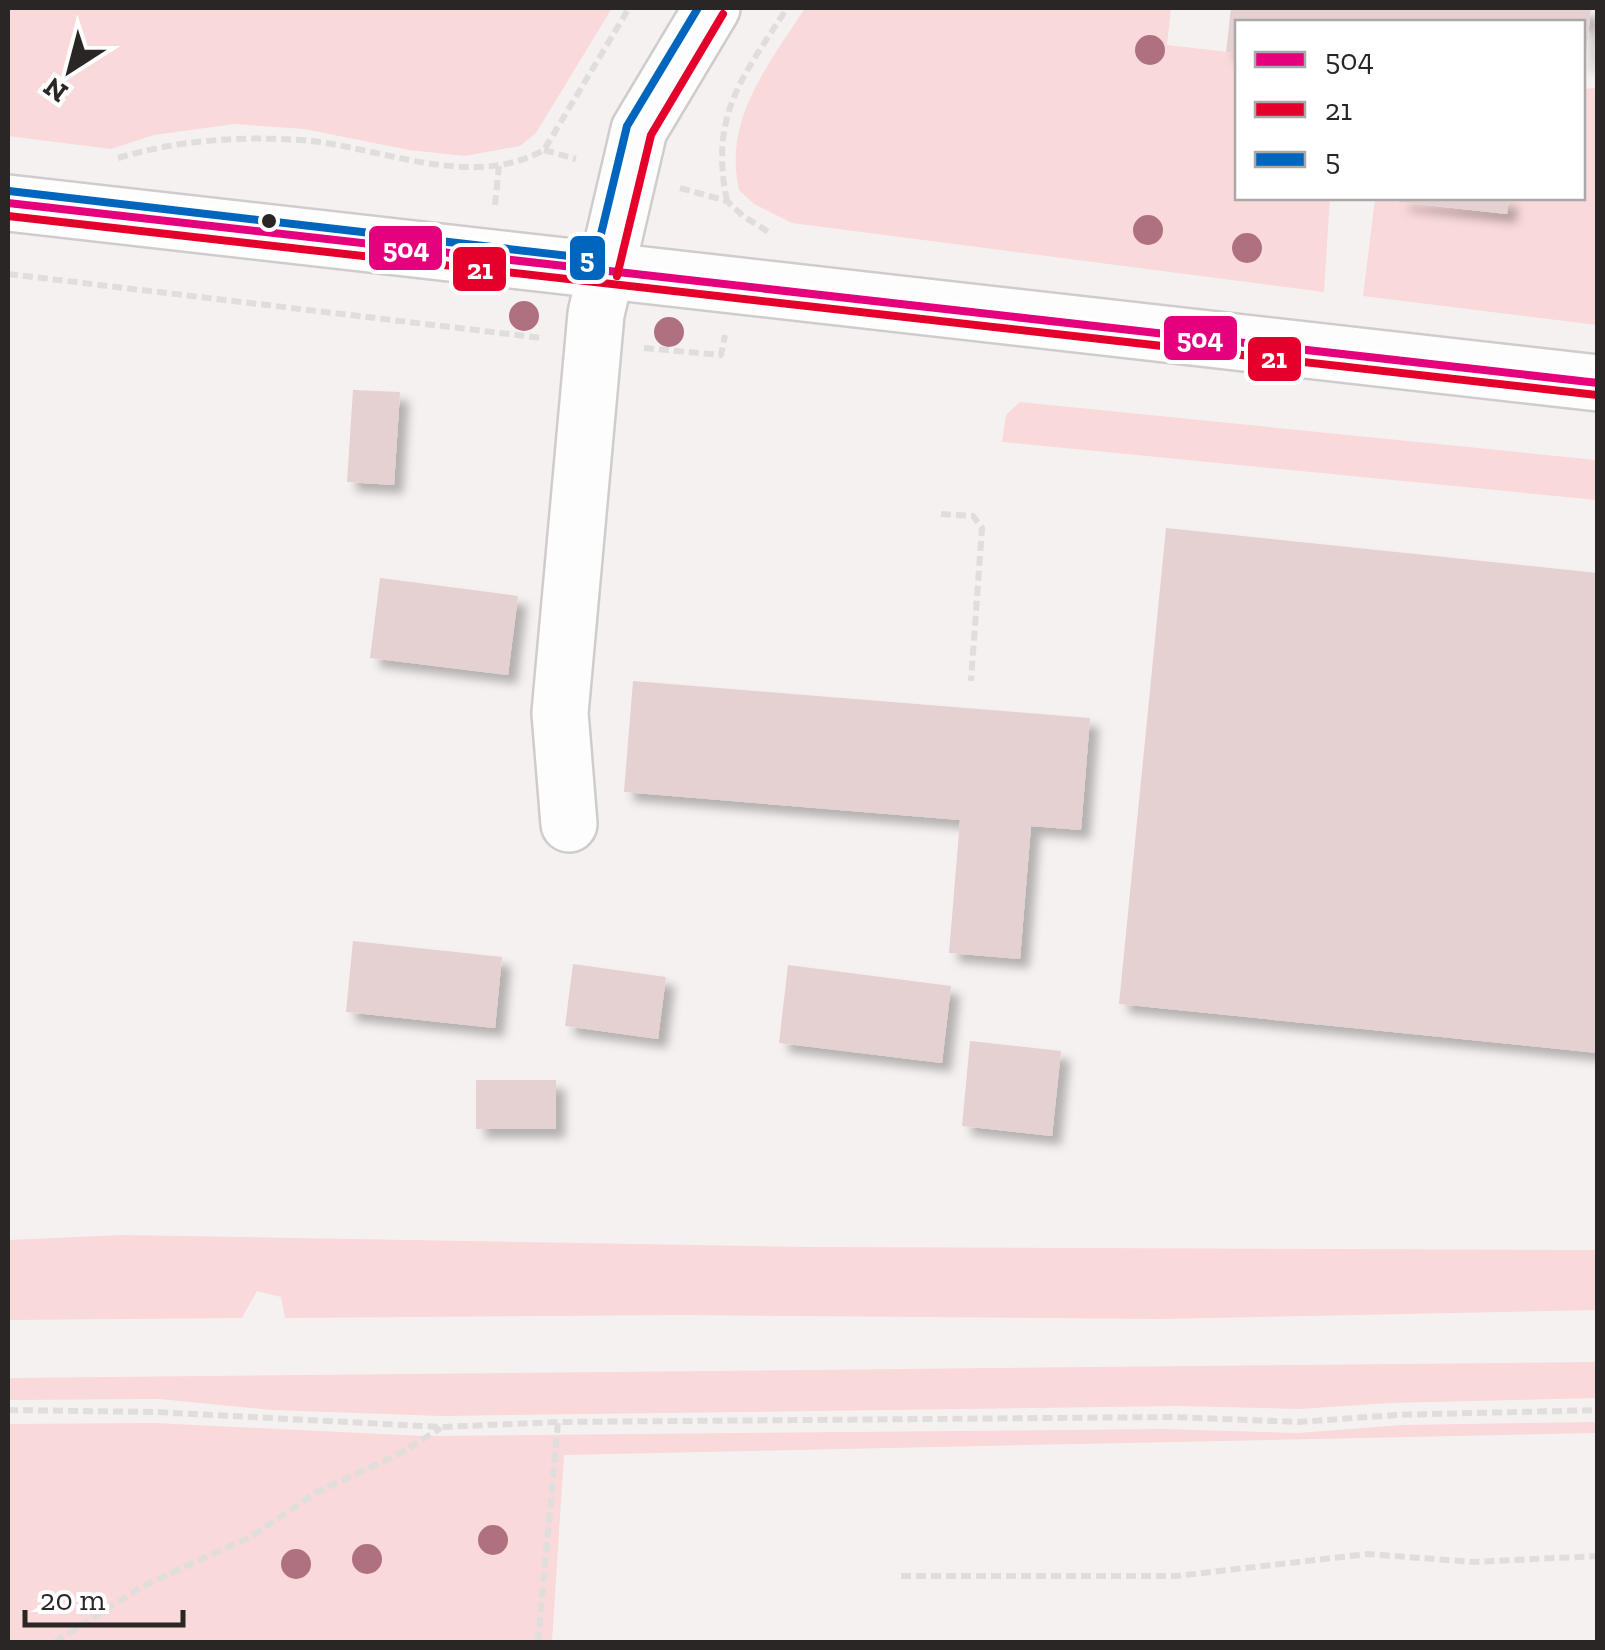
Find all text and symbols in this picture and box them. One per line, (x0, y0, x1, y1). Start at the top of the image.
north arrow (20, 20, 120, 120)
legend (1235, 20, 1585, 200)
text: 504 (1325, 42, 1374, 78)
text: N (37, 70, 74, 109)
text: 21 (1325, 92, 1352, 128)
text: 5 (1325, 142, 1340, 178)
unlabelled marker (259, 211, 279, 231)
line badge: 504 (367, 224, 444, 272)
text: 504 (383, 232, 429, 265)
line badge: 5 (568, 234, 607, 282)
text: 5 (580, 242, 594, 275)
line badge: 21 (451, 245, 508, 293)
text: 21 (467, 253, 493, 286)
line badge: 504 (1162, 314, 1239, 362)
text: 504 (1177, 322, 1223, 355)
line badge: 21 (1246, 335, 1303, 383)
text: 21 (1261, 342, 1287, 375)
scale bar (25, 1565, 182, 1627)
text: 20 m (40, 1582, 106, 1618)

